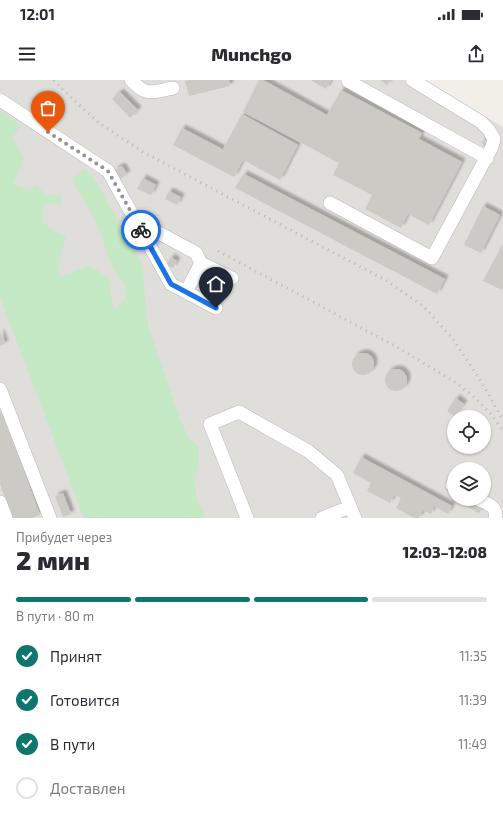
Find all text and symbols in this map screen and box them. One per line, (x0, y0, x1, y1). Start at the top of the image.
text: 12:01 (20, 5, 55, 23)
icon: menu (16, 43, 38, 65)
text: Munchgo (211, 43, 292, 65)
icon: share (465, 43, 487, 65)
pin (31, 91, 65, 132)
icon: bag (37, 97, 59, 119)
courier (121, 210, 161, 250)
icon: bike (130, 219, 152, 241)
pin (199, 267, 233, 308)
icon: home (205, 273, 227, 295)
map controls (447, 410, 491, 506)
button: locate (447, 410, 491, 454)
button: layers (447, 462, 491, 506)
text: Прибудет через (16, 529, 112, 545)
text: 12:03–12:08 (403, 543, 487, 561)
text: 2 мин (16, 544, 90, 575)
text: В пути · 80 m (16, 608, 94, 624)
icon: check (16, 645, 38, 667)
text: Принят (50, 647, 102, 665)
text: 11:35 (459, 648, 487, 664)
icon: check (16, 689, 38, 711)
text: Готовится (50, 691, 120, 709)
text: 11:39 (459, 692, 487, 708)
icon: check (16, 733, 38, 755)
text: В пути (50, 735, 95, 753)
text: 11:49 (458, 736, 487, 752)
text: Доставлен (50, 779, 126, 797)

